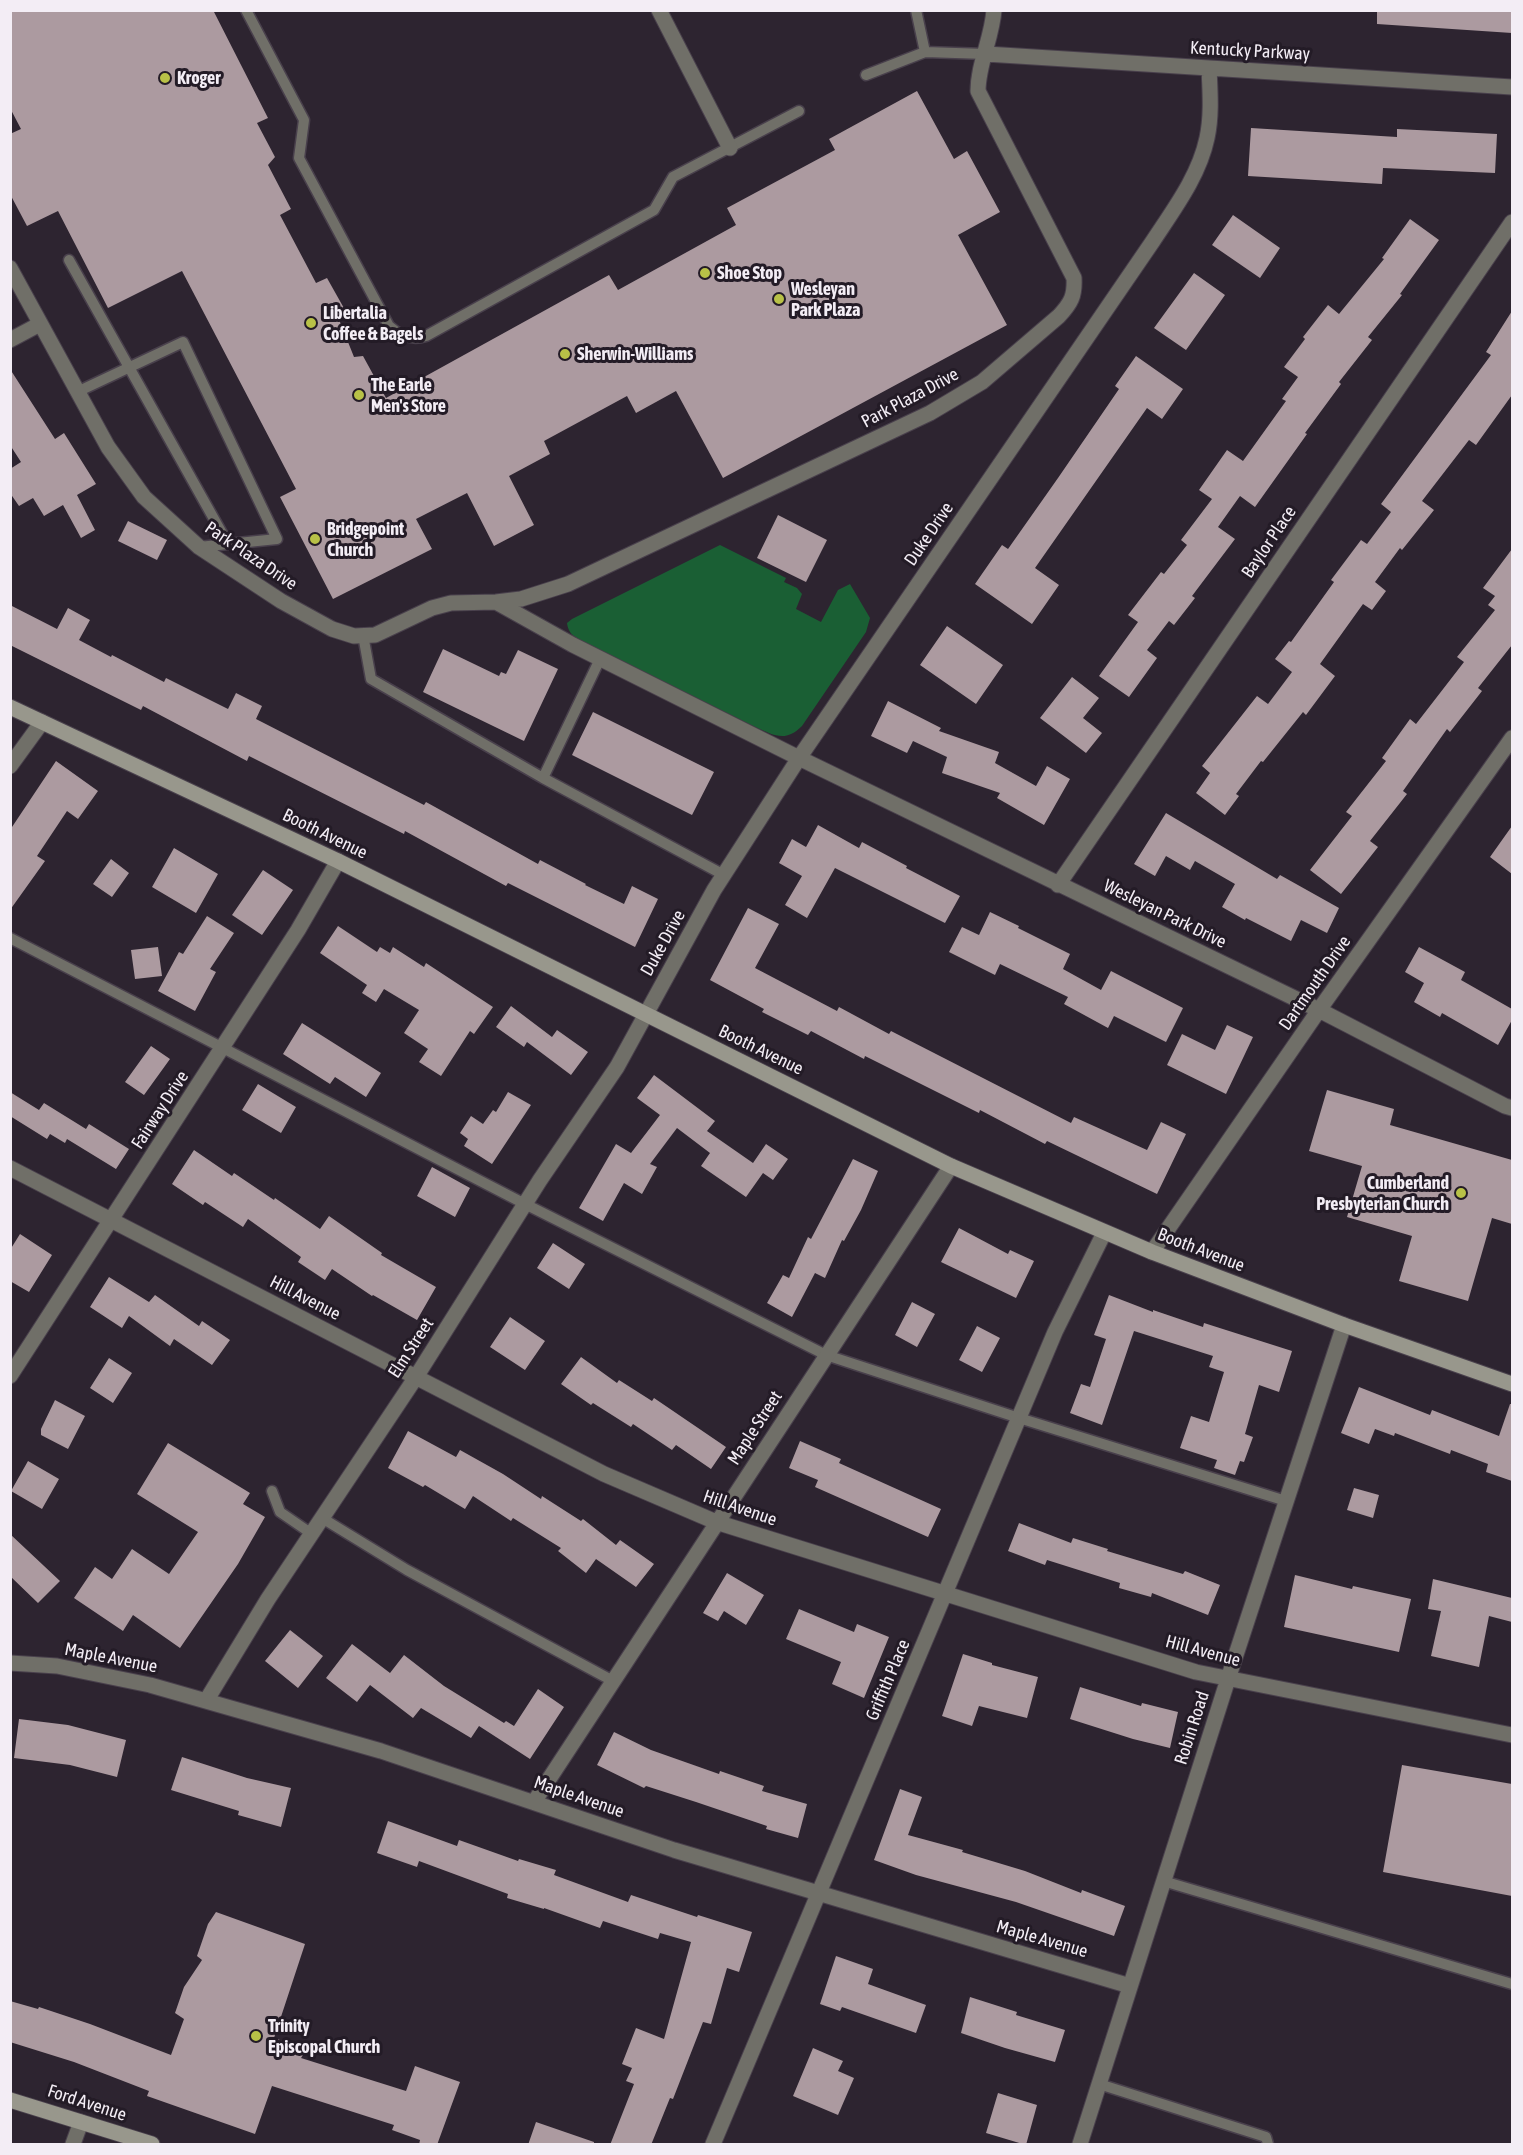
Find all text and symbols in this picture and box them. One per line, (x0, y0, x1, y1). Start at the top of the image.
street label: Kentucky Parkway (1189, 37, 1311, 65)
place label: Kroger (177, 67, 220, 89)
marker: Kroger (158, 71, 172, 85)
place label: Shoe Stop (717, 262, 782, 284)
marker: Shoe Stop (698, 266, 712, 280)
place label: Wesleyan Park Plaza (791, 278, 860, 320)
marker: Wesleyan Park Plaza (772, 292, 786, 306)
place label: Libertalia Coffee & Bagels (323, 302, 423, 344)
marker: Libertalia Coffee & Bagels (304, 316, 318, 330)
place label: Sherwin-Williams (577, 343, 693, 365)
marker: Sherwin-Williams (558, 347, 572, 361)
street label: Park Plaza Drive (858, 363, 962, 433)
place label: The Earle Men's Store (371, 374, 446, 416)
marker: The Earle Men's Store (352, 388, 366, 402)
street label: Duke Drive (900, 498, 958, 570)
street label: Baylor Place (1237, 502, 1301, 582)
street label: Park Plaza Drive (201, 517, 301, 595)
place label: Bridgepoint Church (327, 518, 404, 560)
marker: Bridgepoint Church (308, 532, 322, 546)
street label: Booth Avenue (279, 804, 371, 864)
street label: Wesleyan Park Drive (1100, 875, 1230, 953)
street label: Duke Drive (636, 906, 690, 980)
street label: Dartmouth Drive (1275, 932, 1355, 1034)
street label: Booth Avenue (715, 1020, 807, 1080)
street label: Fairway Drive (127, 1067, 193, 1153)
place label: Cumberland Presbyterian Church (1316, 1172, 1449, 1214)
marker: Cumberland Presbyterian Church (1454, 1186, 1468, 1200)
street label: Booth Avenue (1154, 1223, 1248, 1277)
street label: Hill Avenue (266, 1271, 344, 1325)
street label: Elm Street (384, 1314, 438, 1382)
street label: Maple Street (723, 1387, 787, 1469)
street label: Hill Avenue (700, 1485, 780, 1531)
street label: Hill Avenue (1163, 1631, 1243, 1671)
street label: Griffith Place (861, 1636, 915, 1724)
street label: Maple Avenue (63, 1638, 159, 1678)
street label: Robin Road (1170, 1689, 1214, 1767)
street label: Maple Avenue (531, 1771, 627, 1823)
street label: Maple Avenue (994, 1916, 1090, 1962)
place label: Trinity Episcopal Church (268, 2015, 380, 2058)
marker: Trinity Episcopal Church (249, 2029, 263, 2043)
street label: Ford Avenue (45, 2080, 129, 2126)

